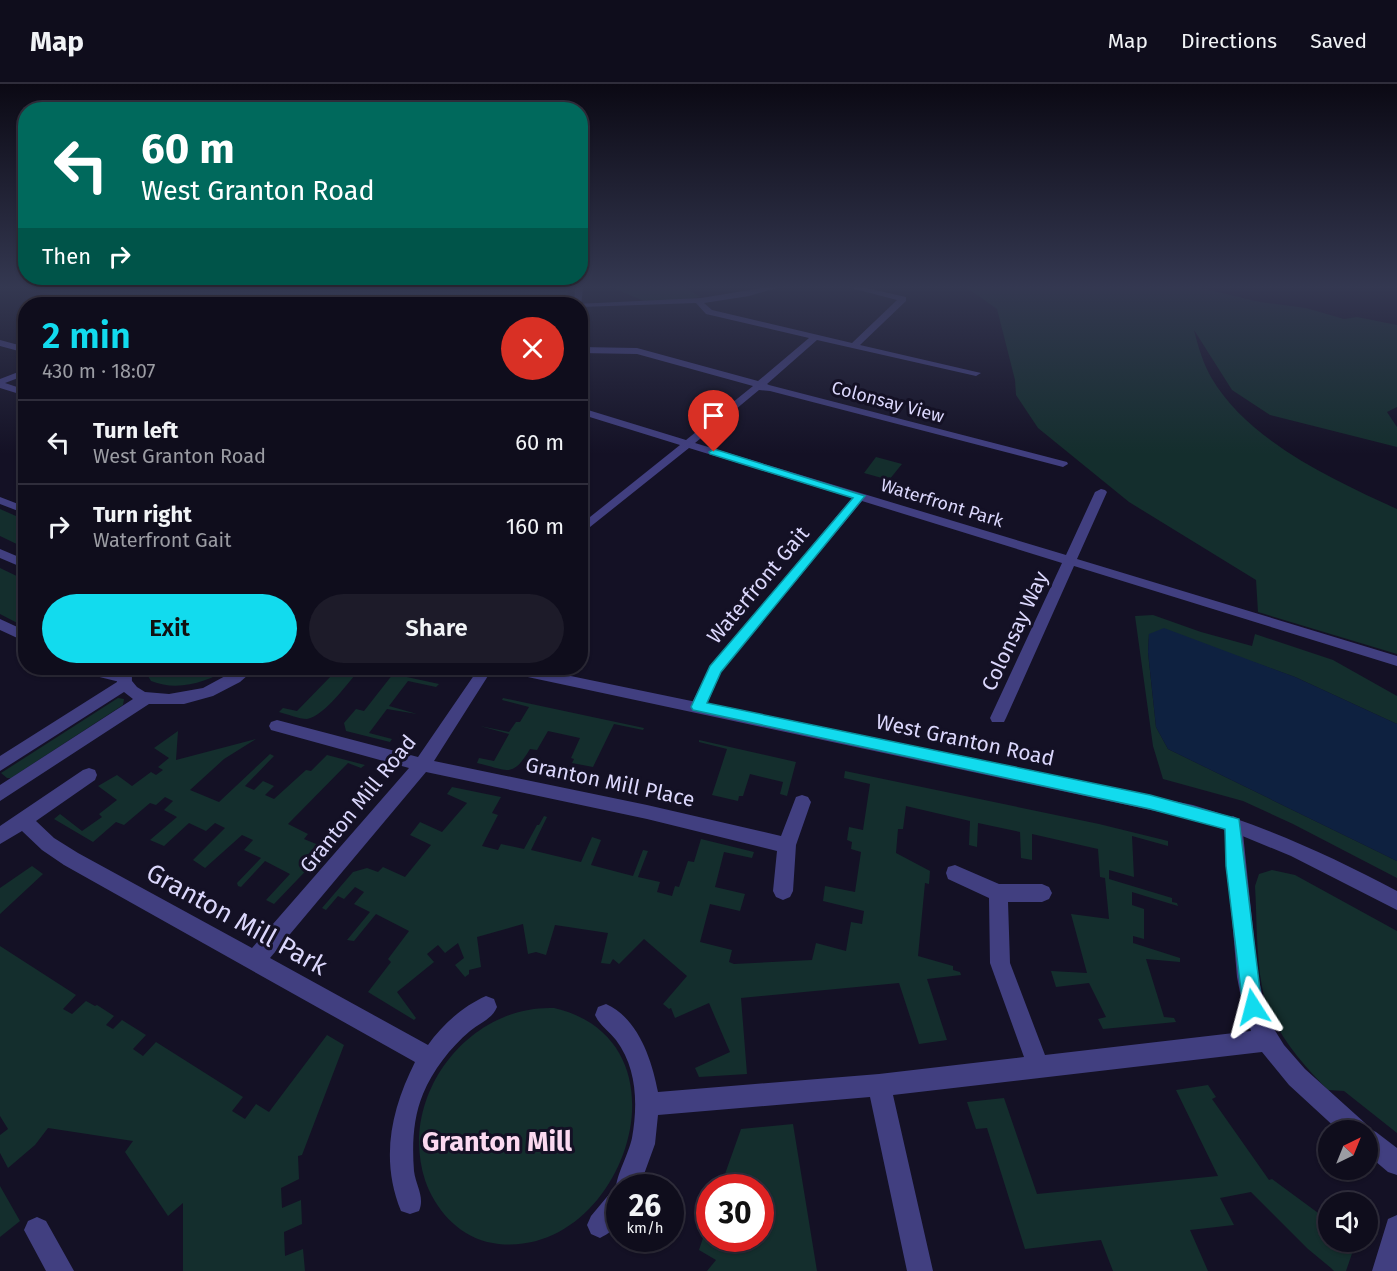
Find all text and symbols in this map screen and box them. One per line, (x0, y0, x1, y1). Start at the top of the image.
text: Map (30, 25, 84, 58)
text: Map (1108, 28, 1148, 54)
text: Directions (1181, 28, 1277, 54)
text: Saved (1310, 28, 1367, 54)
text: 60 m (141, 124, 235, 174)
icon: left (42, 126, 120, 204)
text: West Granton Road (141, 175, 375, 207)
icon: right (103, 240, 136, 273)
text: Then (42, 243, 91, 270)
text: 2 min (42, 314, 131, 358)
button: close (501, 317, 564, 380)
text: 430 m · 18:07 (42, 359, 155, 383)
street label: Colonsay View (829, 376, 947, 428)
pin (688, 390, 739, 452)
icon: arrive (697, 399, 730, 432)
text: Turn left (93, 417, 178, 444)
icon: left (42, 426, 75, 459)
text: 60 m (515, 429, 564, 456)
text: West Granton Road (93, 444, 266, 468)
street label: Waterfront Park (878, 474, 1007, 532)
text: Turn right (93, 501, 192, 528)
icon: right (42, 510, 75, 543)
text: 160 m (506, 513, 564, 540)
street label: Waterfront Gait (701, 521, 815, 649)
text: Waterfront Gait (93, 528, 231, 552)
street label: Colonsay Way (976, 566, 1054, 695)
button: Exit (42, 594, 297, 663)
button: Share (309, 594, 564, 663)
street label: West Granton Road (873, 708, 1057, 772)
street label: Granton Mill Road (294, 730, 422, 878)
street label: Granton Mill Place (523, 751, 697, 813)
street label: Granton Mill Park (141, 857, 333, 982)
position arrow (1221, 975, 1285, 1039)
north arrow (1318, 1120, 1378, 1180)
map controls (1318, 1120, 1378, 1252)
district label: Granton Mill (422, 1126, 573, 1158)
speed limit sign: 30 (696, 1174, 774, 1252)
text: 26 (629, 1188, 661, 1224)
button: sound (1318, 1192, 1378, 1252)
text: km/h (626, 1219, 664, 1237)

